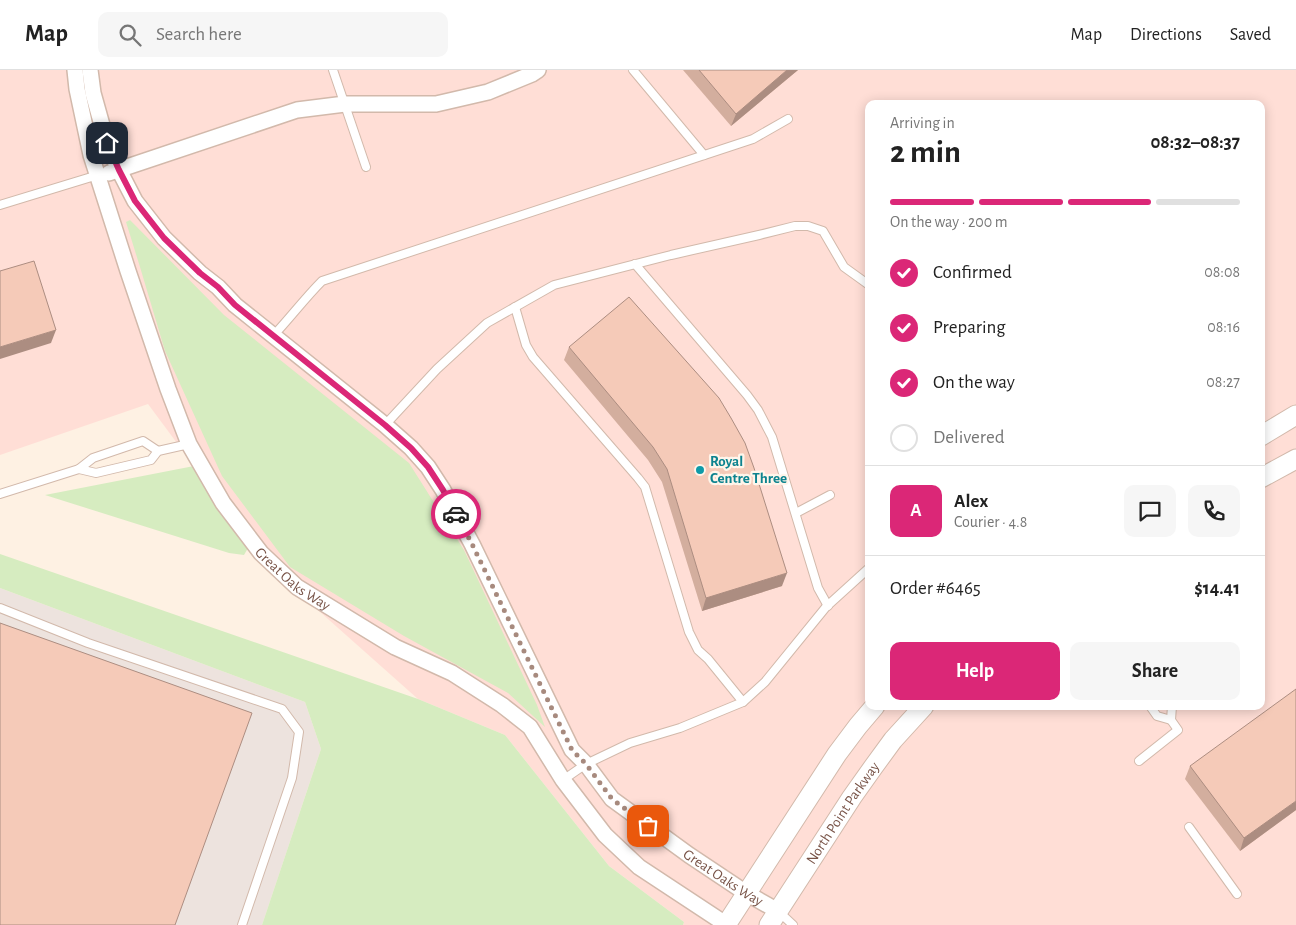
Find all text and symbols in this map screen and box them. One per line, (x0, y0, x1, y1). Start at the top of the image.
search box (98, 12, 448, 57)
icon: search (116, 21, 144, 49)
text: Map (25, 22, 68, 46)
text: Search here (156, 25, 242, 44)
text: Map (1071, 26, 1102, 44)
text: Directions (1130, 26, 1202, 44)
text: Saved (1230, 26, 1271, 44)
text: Arriving in (890, 115, 955, 131)
pin (86, 122, 128, 164)
icon: home (93, 129, 121, 157)
text: 08:32–08:37 (1150, 133, 1240, 152)
text: 2 min (890, 136, 961, 168)
text: On the way · 200 m (890, 214, 1008, 230)
icon: check (890, 259, 918, 287)
text: Confirmed (933, 263, 1012, 282)
text: 08:08 (1204, 264, 1240, 280)
icon: check (890, 314, 918, 342)
text: Preparing (933, 318, 1006, 337)
text: 08:16 (1207, 319, 1240, 335)
icon: check (890, 369, 918, 397)
text: On the way (933, 373, 1015, 392)
text: 08:27 (1206, 374, 1240, 390)
text: Delivered (933, 428, 1005, 447)
place label: Royal Centre Three (710, 454, 787, 486)
marker: Royal Centre Three (694, 464, 706, 476)
button: chat (1124, 485, 1176, 537)
button: phone (1188, 485, 1240, 537)
courier (431, 489, 481, 539)
text: Alex (954, 492, 988, 511)
icon: car (442, 500, 470, 528)
text: A (910, 501, 922, 520)
text: Courier · 4.8 (954, 514, 1027, 530)
street label: Great Oaks Way (252, 545, 333, 614)
text: Order #6465 (890, 579, 981, 598)
text: $14.41 (1194, 579, 1240, 598)
button: Help (890, 642, 1060, 700)
button: Share (1070, 642, 1240, 700)
street label: North Point Parkway (804, 759, 883, 867)
pin (627, 805, 669, 847)
icon: bag (634, 812, 662, 840)
street label: Great Oaks Way (680, 846, 766, 909)

